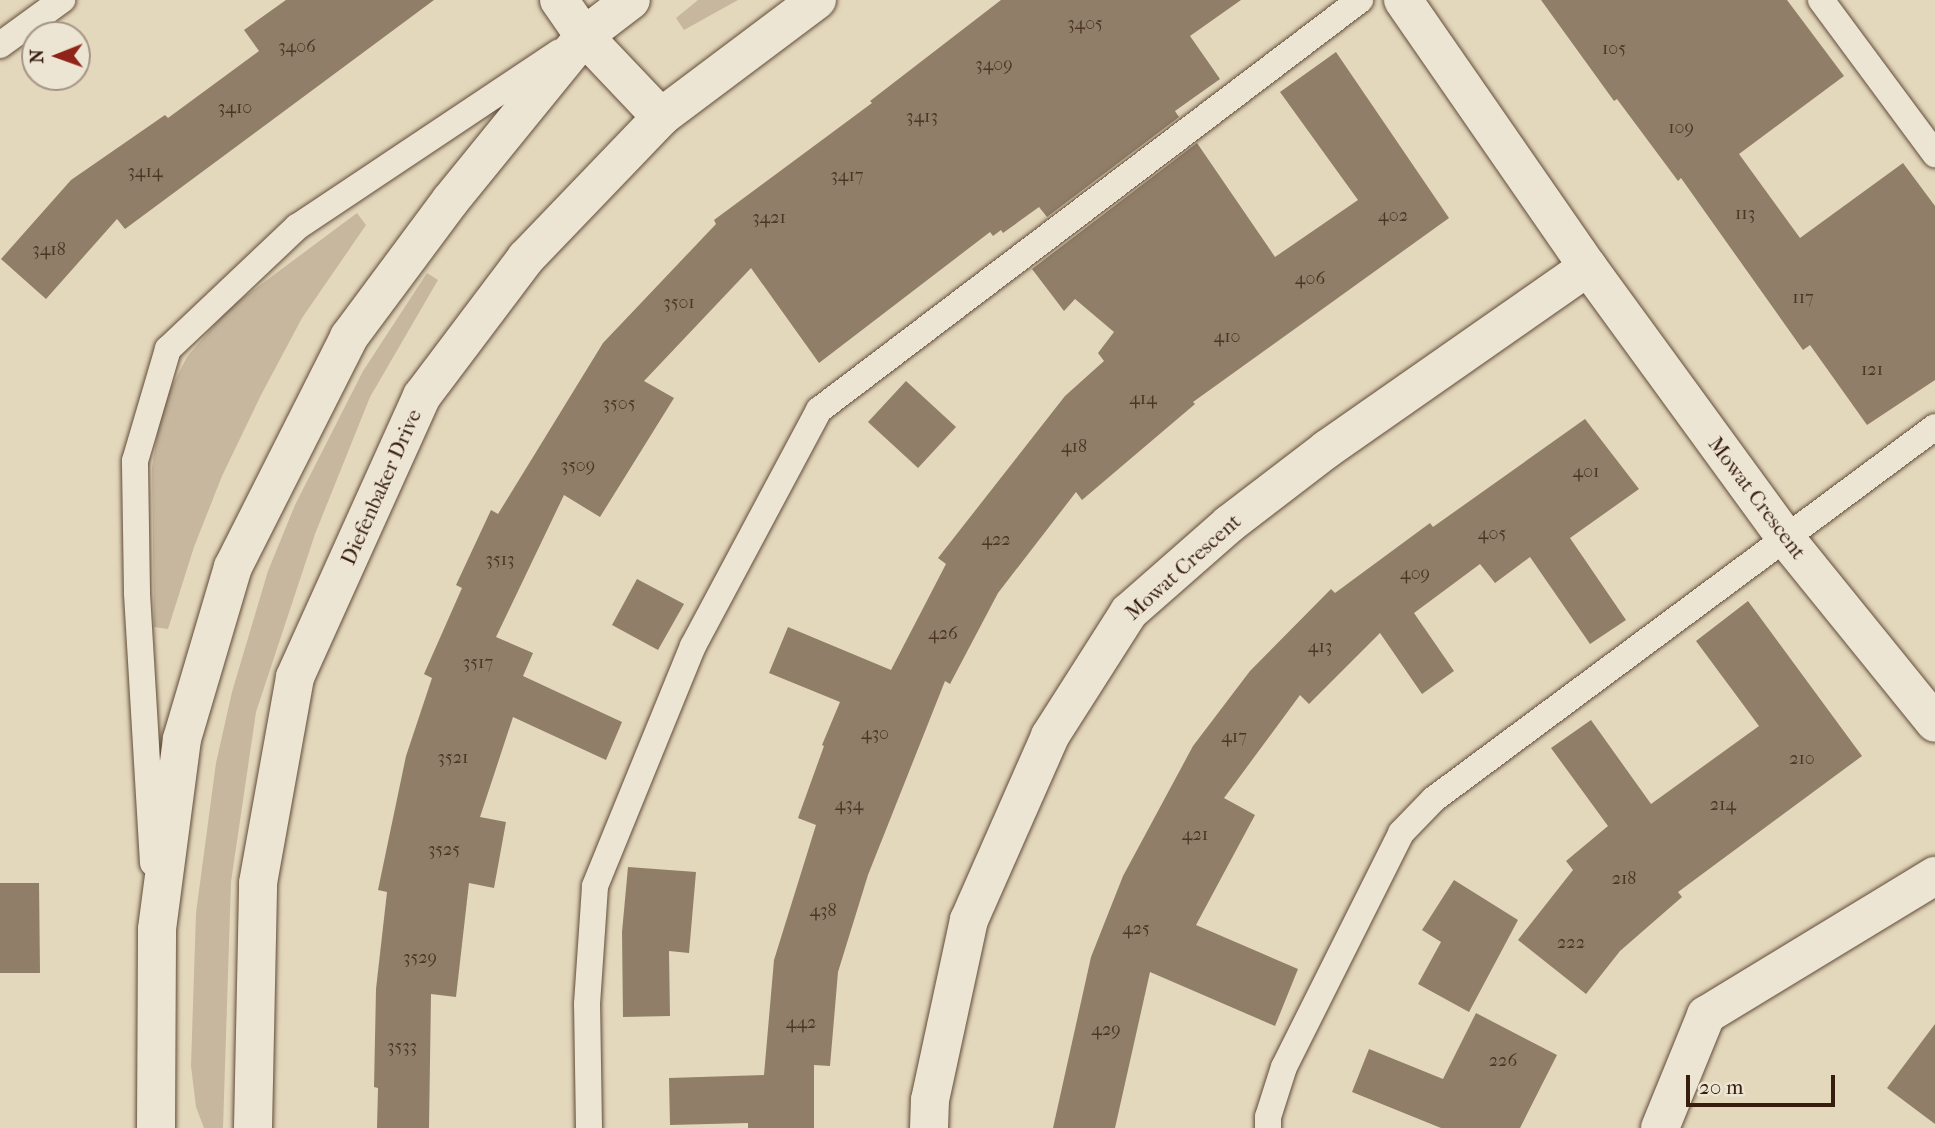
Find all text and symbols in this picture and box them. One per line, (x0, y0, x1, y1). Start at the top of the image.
house number: 3405 (1067, 13, 1103, 35)
north arrow (21, 21, 91, 91)
house number: 3406 (278, 36, 316, 58)
house number: 105 (1602, 38, 1626, 60)
text: N (26, 49, 48, 64)
house number: 3409 (975, 54, 1013, 76)
house number: 3410 (218, 97, 252, 119)
house number: 3413 (906, 106, 938, 128)
house number: 109 (1668, 117, 1694, 139)
house number: 3414 (127, 161, 163, 183)
house number: 3417 (830, 165, 864, 187)
house number: 113 (1735, 203, 1755, 225)
house number: 402 (1378, 205, 1408, 227)
house number: 3421 (752, 207, 786, 229)
house number: 3418 (32, 239, 66, 261)
house number: 406 (1295, 268, 1325, 290)
house number: 117 (1792, 287, 1814, 309)
house number: 3501 (663, 292, 695, 314)
house number: 410 (1214, 326, 1240, 348)
house number: 121 (1861, 359, 1883, 381)
house number: 414 (1129, 388, 1157, 410)
house number: 3505 (603, 393, 635, 415)
street label: Diefenbaker Drive (335, 405, 427, 569)
street label: Mowat Crescent (1703, 432, 1811, 564)
house number: 418 (1061, 436, 1087, 458)
house number: 3509 (561, 455, 595, 477)
house number: 401 (1573, 461, 1599, 483)
street label: Mowat Crescent (1120, 509, 1246, 625)
house number: 405 (1478, 523, 1506, 545)
house number: 422 (981, 529, 1011, 551)
house number: 3513 (486, 549, 514, 571)
house number: 409 (1400, 563, 1430, 585)
house number: 426 (928, 623, 958, 645)
house number: 413 (1308, 636, 1332, 658)
house number: 3517 (463, 652, 493, 674)
house number: 430 (861, 723, 889, 745)
house number: 417 (1221, 726, 1247, 748)
house number: 3521 (438, 747, 468, 769)
house number: 210 (1789, 748, 1815, 770)
house number: 434 (835, 794, 863, 816)
house number: 214 (1710, 794, 1736, 816)
house number: 421 (1182, 824, 1208, 846)
house number: 3525 (428, 839, 460, 861)
house number: 218 (1612, 868, 1636, 890)
house number: 438 (809, 900, 837, 922)
house number: 425 (1122, 918, 1150, 940)
house number: 222 (1557, 932, 1585, 954)
house number: 3529 (403, 947, 437, 969)
house number: 442 (786, 1012, 816, 1034)
house number: 429 (1091, 1019, 1121, 1041)
house number: 3533 (387, 1036, 417, 1058)
house number: 226 (1489, 1050, 1517, 1072)
scale bar (1690, 1062, 1839, 1106)
text: 20 m (1699, 1075, 1743, 1099)

